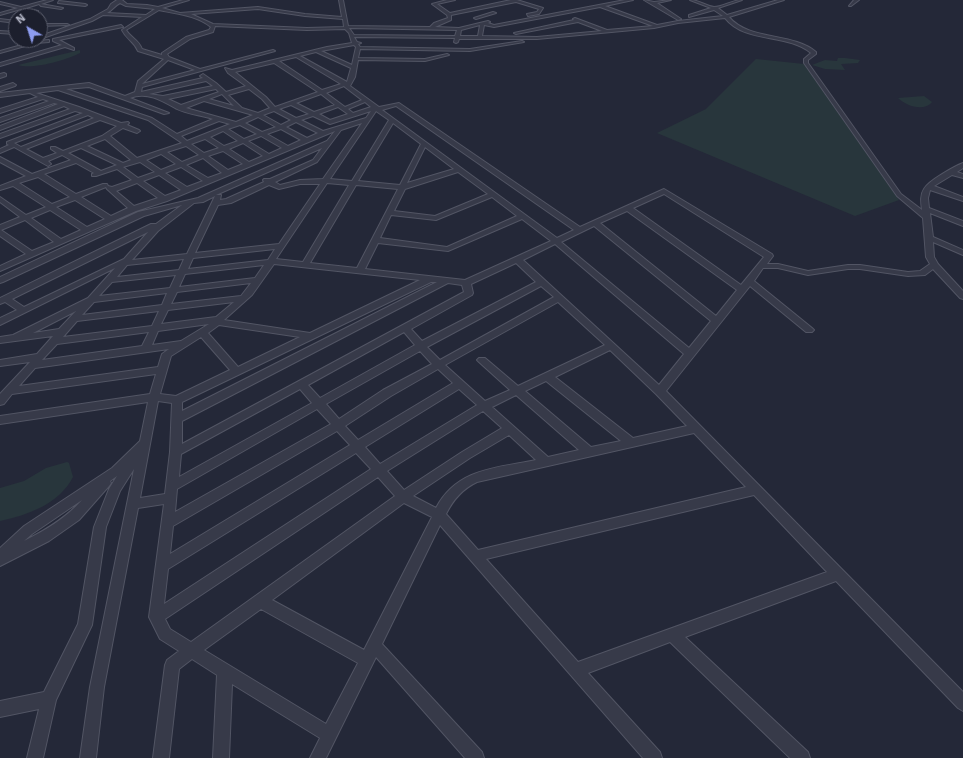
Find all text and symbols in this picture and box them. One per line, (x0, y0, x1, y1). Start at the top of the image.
north arrow (8, 8, 48, 48)
text: N (14, 11, 28, 27)

